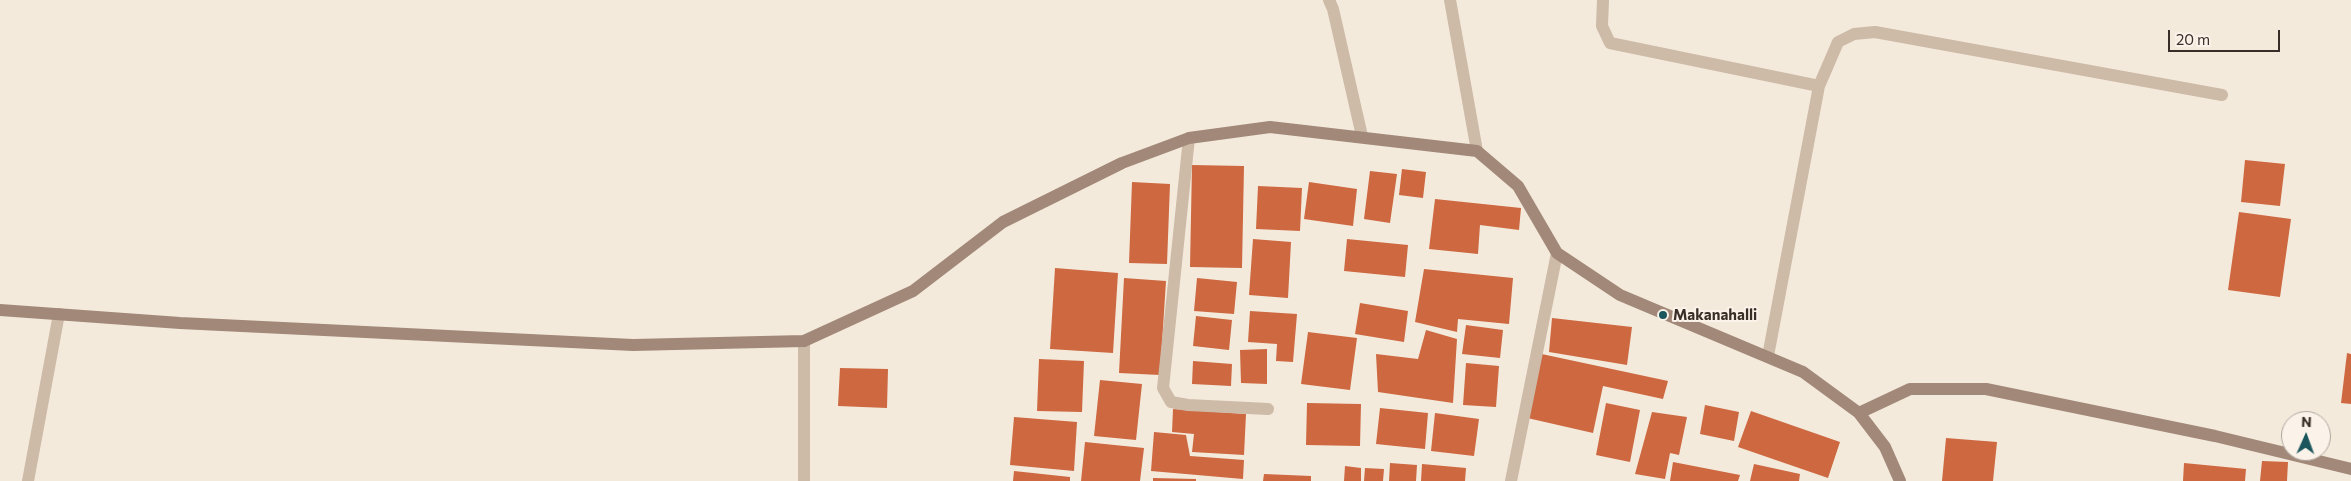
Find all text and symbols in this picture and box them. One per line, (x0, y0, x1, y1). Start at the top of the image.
scale bar (2171, 20, 2284, 52)
text: 20 m (2176, 30, 2210, 48)
place label: Makanahalli (1673, 306, 1757, 324)
marker: Makanahalli (1657, 309, 1669, 321)
north arrow (2281, 411, 2331, 461)
text: N (2301, 413, 2312, 430)

